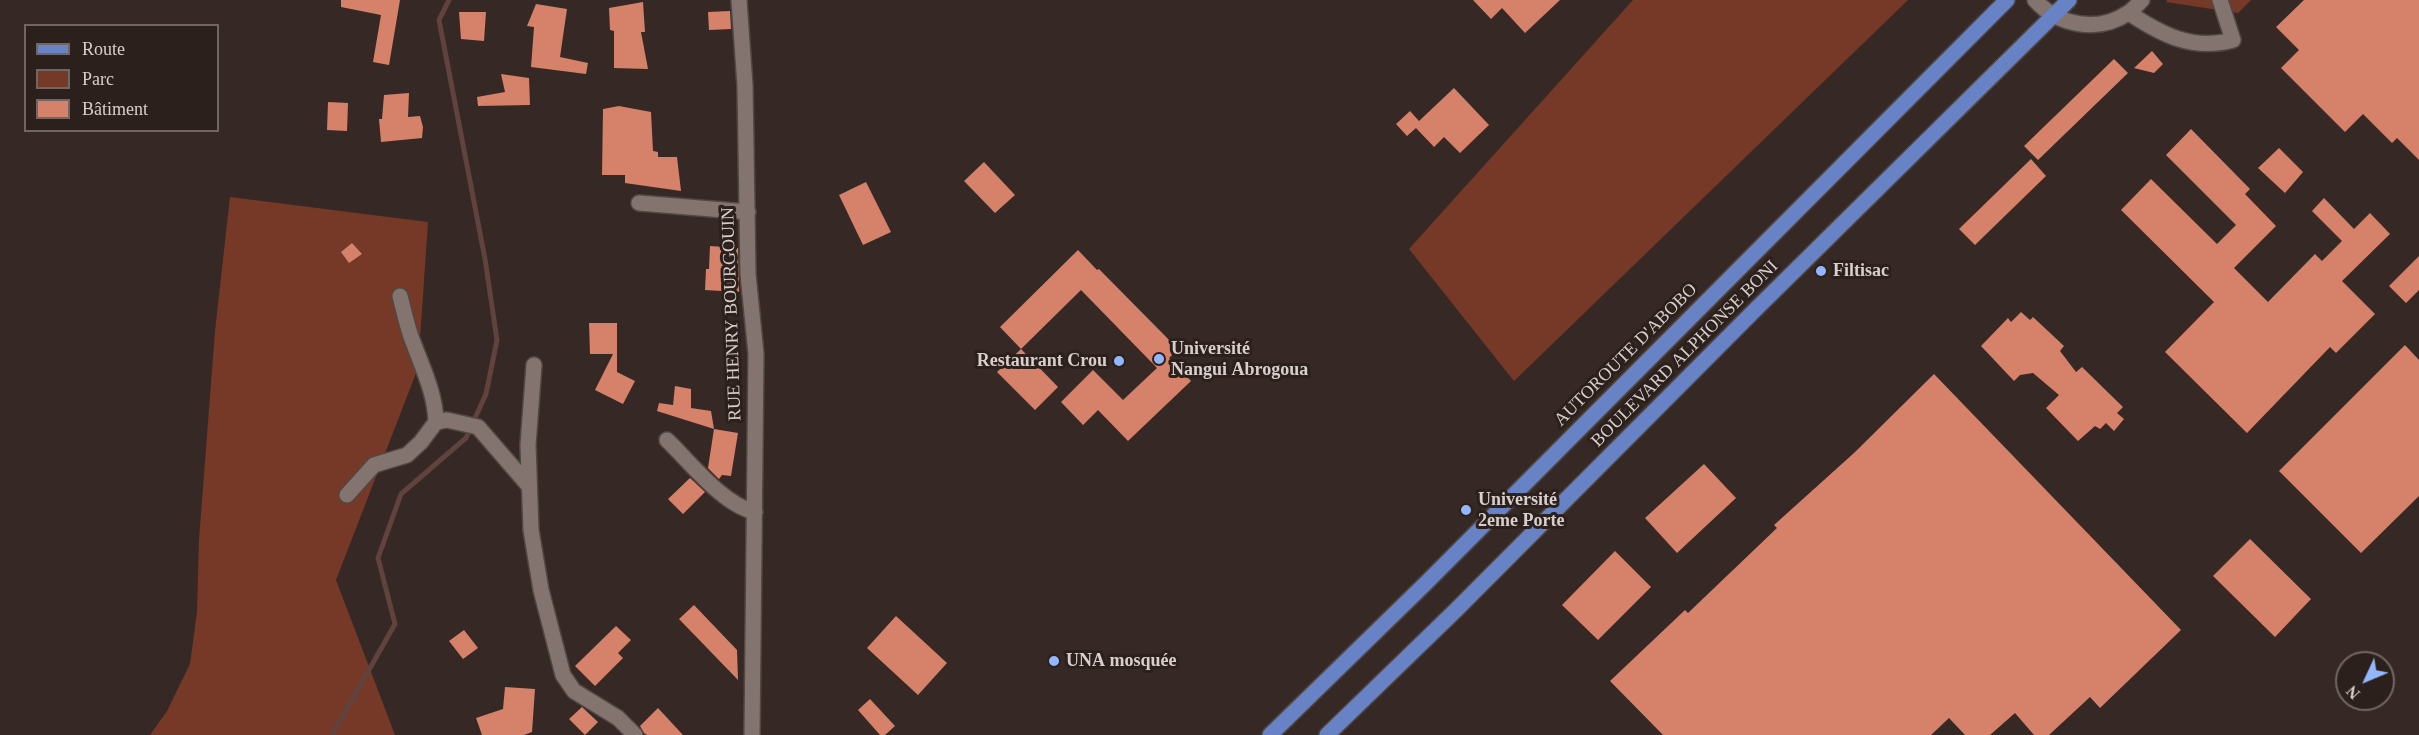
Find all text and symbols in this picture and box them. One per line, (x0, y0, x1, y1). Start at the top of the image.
legend (24, 24, 219, 132)
text: Route (82, 39, 125, 59)
text: Parc (82, 69, 114, 89)
text: Bâtiment (82, 99, 148, 119)
street label: RUE HENRY BOURGOUIN (717, 207, 747, 421)
street label: BOULEVARD ALPHONSE BONI (1587, 256, 1783, 452)
place label: Filtisac (1833, 260, 1889, 282)
marker: Filtisac (1814, 264, 1828, 278)
street label: AUTOROUTE D'ABOBO (1550, 279, 1702, 431)
place label: Université Nangui Abrogoua (1171, 338, 1308, 380)
place label: Restaurant Crou (977, 350, 1107, 372)
marker: Université Nangui Abrogoua (1152, 352, 1166, 366)
marker: Restaurant Crou (1112, 354, 1126, 368)
place label: Université 2eme Porte (1478, 489, 1564, 532)
marker: Université 2eme Porte (1459, 503, 1473, 517)
place label: UNA mosquée (1066, 650, 1176, 672)
north arrow (2335, 651, 2395, 711)
marker: UNA mosquée (1047, 654, 1061, 668)
text: N (2343, 682, 2363, 703)

